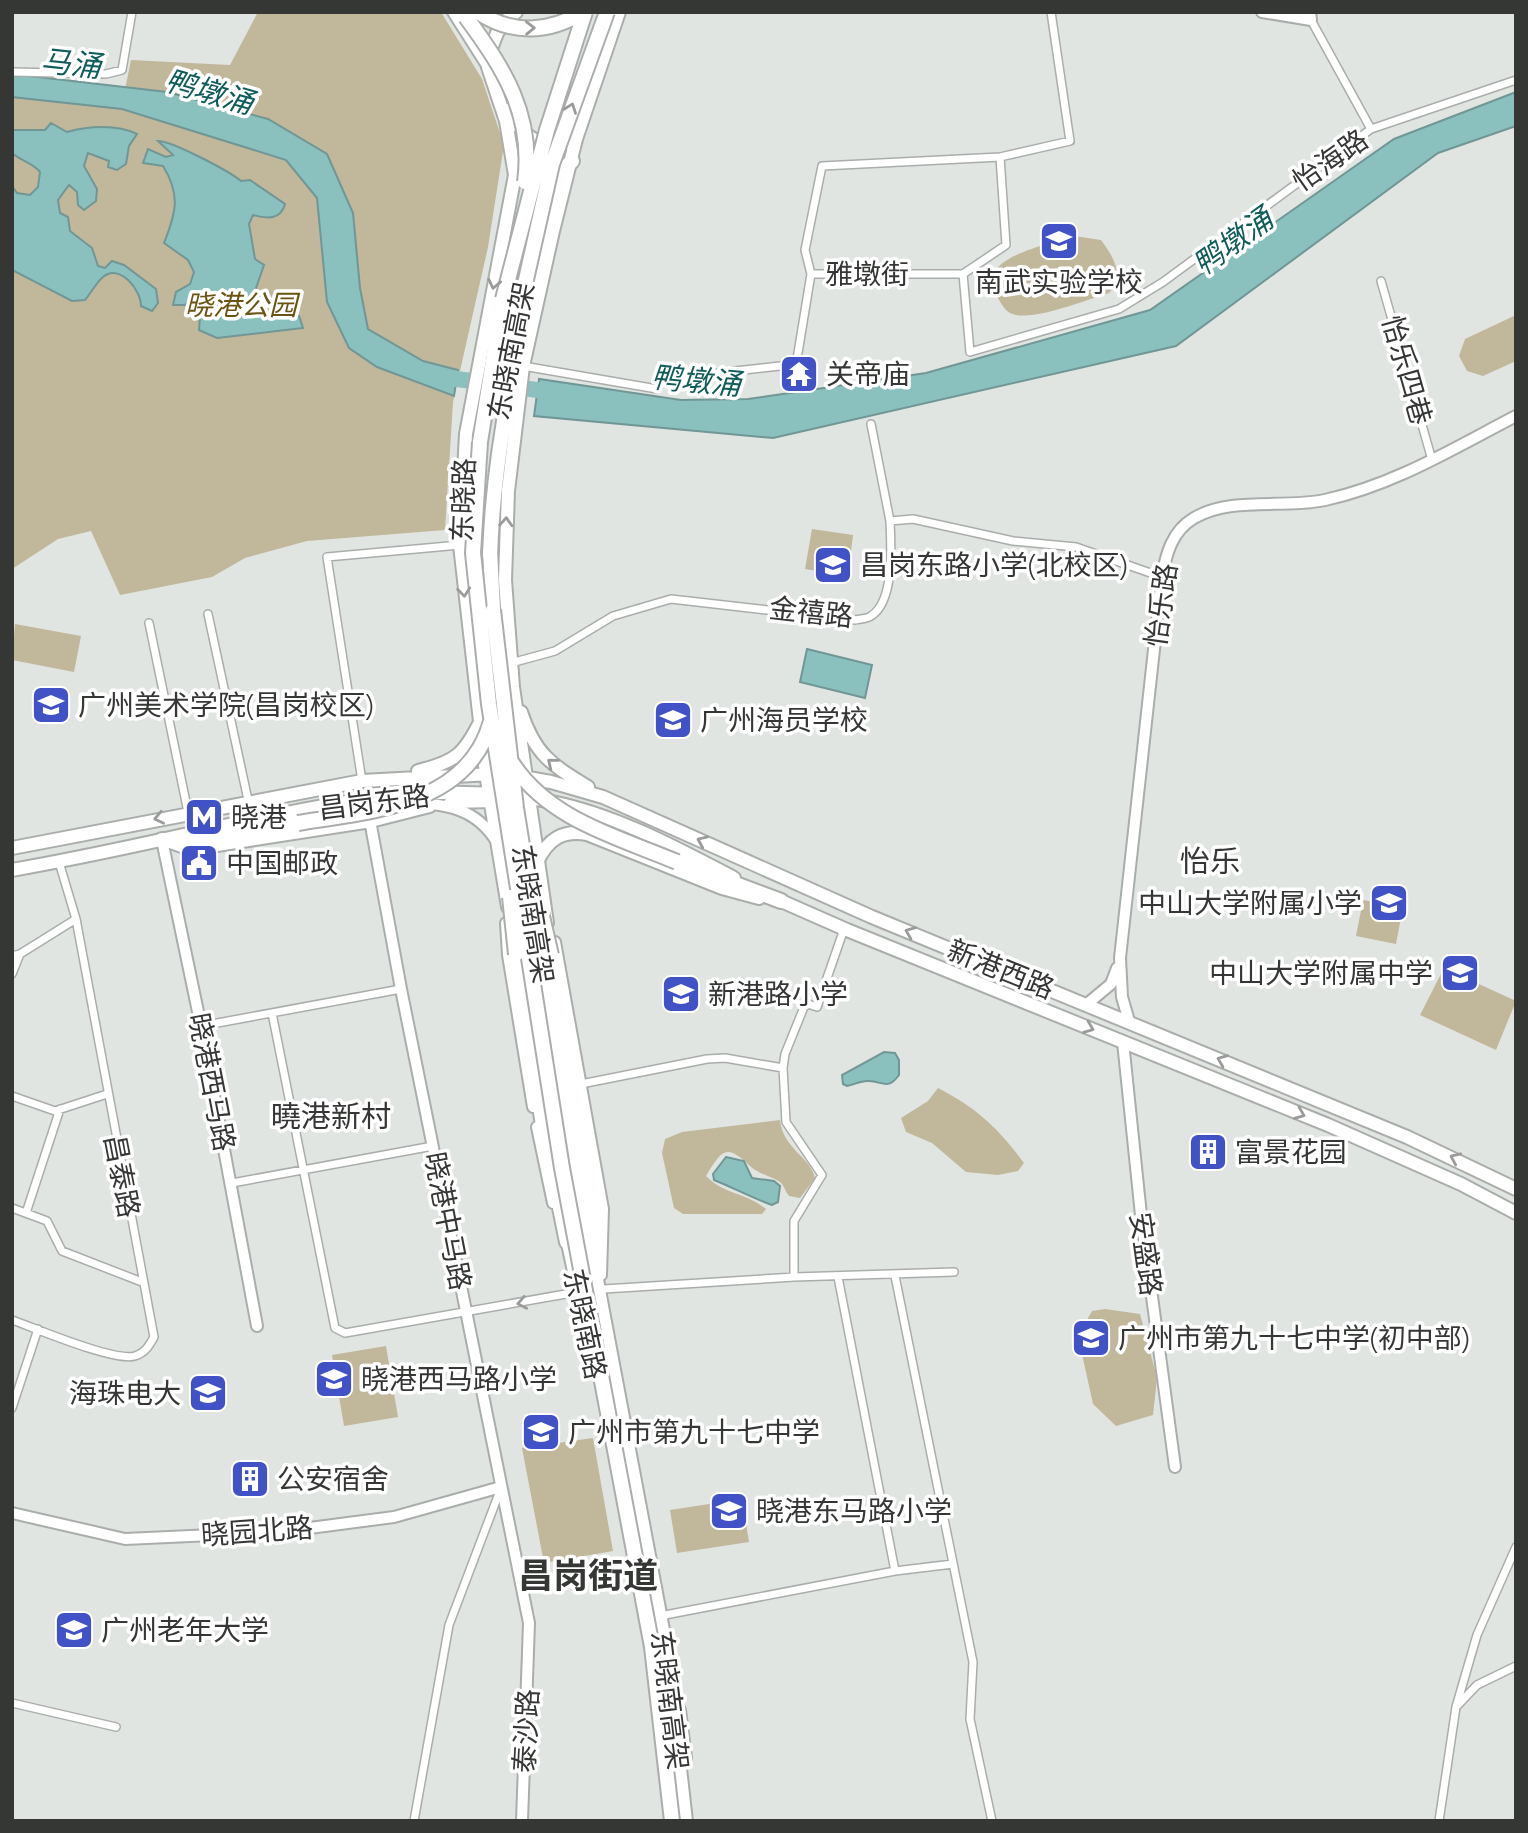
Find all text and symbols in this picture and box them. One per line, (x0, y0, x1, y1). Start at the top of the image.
one-way arrow (526, 20, 536, 36)
water label: 马涌 (39, 43, 106, 85)
water label: 鸭墩涌 (161, 62, 260, 123)
one-way arrow (563, 103, 577, 115)
street label: 怡海路 (1286, 123, 1374, 198)
water label: 鸭墩涌 (1186, 199, 1282, 283)
school or university icon: 南武实验学校 (1038, 220, 1080, 262)
street label: 雅墩街 (825, 258, 909, 291)
place label: 南武实验学校 (975, 266, 1143, 299)
one-way arrow (488, 278, 502, 290)
street label: 东晓南高架 (482, 279, 541, 423)
park label: 晓港公园 (185, 289, 301, 322)
street label: 怡乐四巷 (1375, 312, 1438, 429)
temple icon: 关帝庙 (778, 353, 820, 395)
place label: 关帝庙 (826, 358, 910, 391)
water label: 鸭墩涌 (650, 359, 745, 403)
street label: 东晓路 (446, 457, 481, 543)
one-way arrow (499, 516, 514, 527)
school or university icon: 昌岗东路小学(北校区) (812, 544, 854, 586)
place label: 昌岗东路小学(北校区) (860, 549, 1127, 582)
street label: 怡乐路 (1139, 561, 1184, 649)
one-way arrow (456, 587, 471, 598)
street label: 金禧路 (767, 592, 854, 633)
school or university icon: 广州美术学院(昌岗校区) (30, 684, 72, 726)
place label: 广州美术学院(昌岗校区) (78, 689, 373, 722)
school or university icon: 广州海员学校 (652, 699, 694, 741)
place label: 广州海员学校 (700, 704, 868, 737)
one-way arrow (547, 759, 559, 772)
street label: 昌岗东路 (316, 779, 432, 826)
metro station icon: 晓港 (183, 796, 225, 838)
place label: 晓港 (231, 801, 287, 834)
one-way arrow (153, 810, 165, 825)
one-way arrow (697, 835, 709, 849)
public building icon: 中国邮政 (178, 842, 220, 884)
street label: 东晓南高架 (505, 842, 560, 986)
district label: 怡乐 (1180, 844, 1240, 880)
place label: 中国邮政 (226, 847, 338, 880)
school or university icon: 中山大学附属小学 (1368, 882, 1410, 924)
place label: 中山大学附属小学 (1138, 887, 1362, 920)
one-way arrow (905, 927, 917, 941)
street label: 新港西路 (943, 933, 1059, 1006)
school or university icon: 中山大学附属中学 (1439, 952, 1481, 994)
place label: 中山大学附属中学 (1209, 957, 1433, 990)
school or university icon: 新港路小学 (660, 973, 702, 1015)
place label: 新港路小学 (708, 978, 848, 1011)
street label: 晓港西马路 (182, 1010, 241, 1154)
one-way arrow (1083, 1019, 1095, 1033)
one-way arrow (1217, 1055, 1229, 1069)
district label: 曉港新村 (271, 1099, 391, 1135)
one-way arrow (1293, 1106, 1305, 1120)
building icon: 富景花园 (1187, 1131, 1229, 1173)
street label: 昌泰路 (97, 1132, 146, 1220)
place label: 富景花园 (1235, 1136, 1347, 1169)
street label: 晓港中马路 (418, 1149, 477, 1293)
one-way arrow (1449, 1152, 1462, 1166)
street label: 安盛路 (1123, 1210, 1168, 1298)
street label: 东晓南路 (557, 1266, 612, 1382)
one-way arrow (516, 1295, 528, 1310)
school or university icon: 广州市第九十七中学(初中部) (1070, 1317, 1112, 1359)
place label: 广州市第九十七中学(初中部) (1118, 1322, 1469, 1355)
school or university icon: 晓港西马路小学 (313, 1358, 355, 1400)
place label: 晓港西马路小学 (361, 1363, 557, 1396)
school or university icon: 海珠电大 (187, 1372, 229, 1414)
place label: 海珠电大 (69, 1377, 181, 1410)
school or university icon: 广州市第九十七中学 (520, 1411, 562, 1453)
place label: 广州市第九十七中学 (568, 1416, 820, 1449)
building icon: 公安宿舍 (229, 1458, 271, 1500)
place label: 公安宿舍 (277, 1463, 389, 1496)
school or university icon: 晓港东马路小学 (708, 1490, 750, 1532)
place label: 晓港东马路小学 (756, 1495, 952, 1528)
street label: 晓园北路 (200, 1511, 314, 1552)
district label: 昌岗街道 (518, 1555, 658, 1597)
school or university icon: 广州老年大学 (53, 1609, 95, 1651)
place label: 广州老年大学 (101, 1614, 269, 1647)
street label: 东晓南高架 (645, 1629, 694, 1772)
street label: 泰沙路 (508, 1688, 545, 1774)

